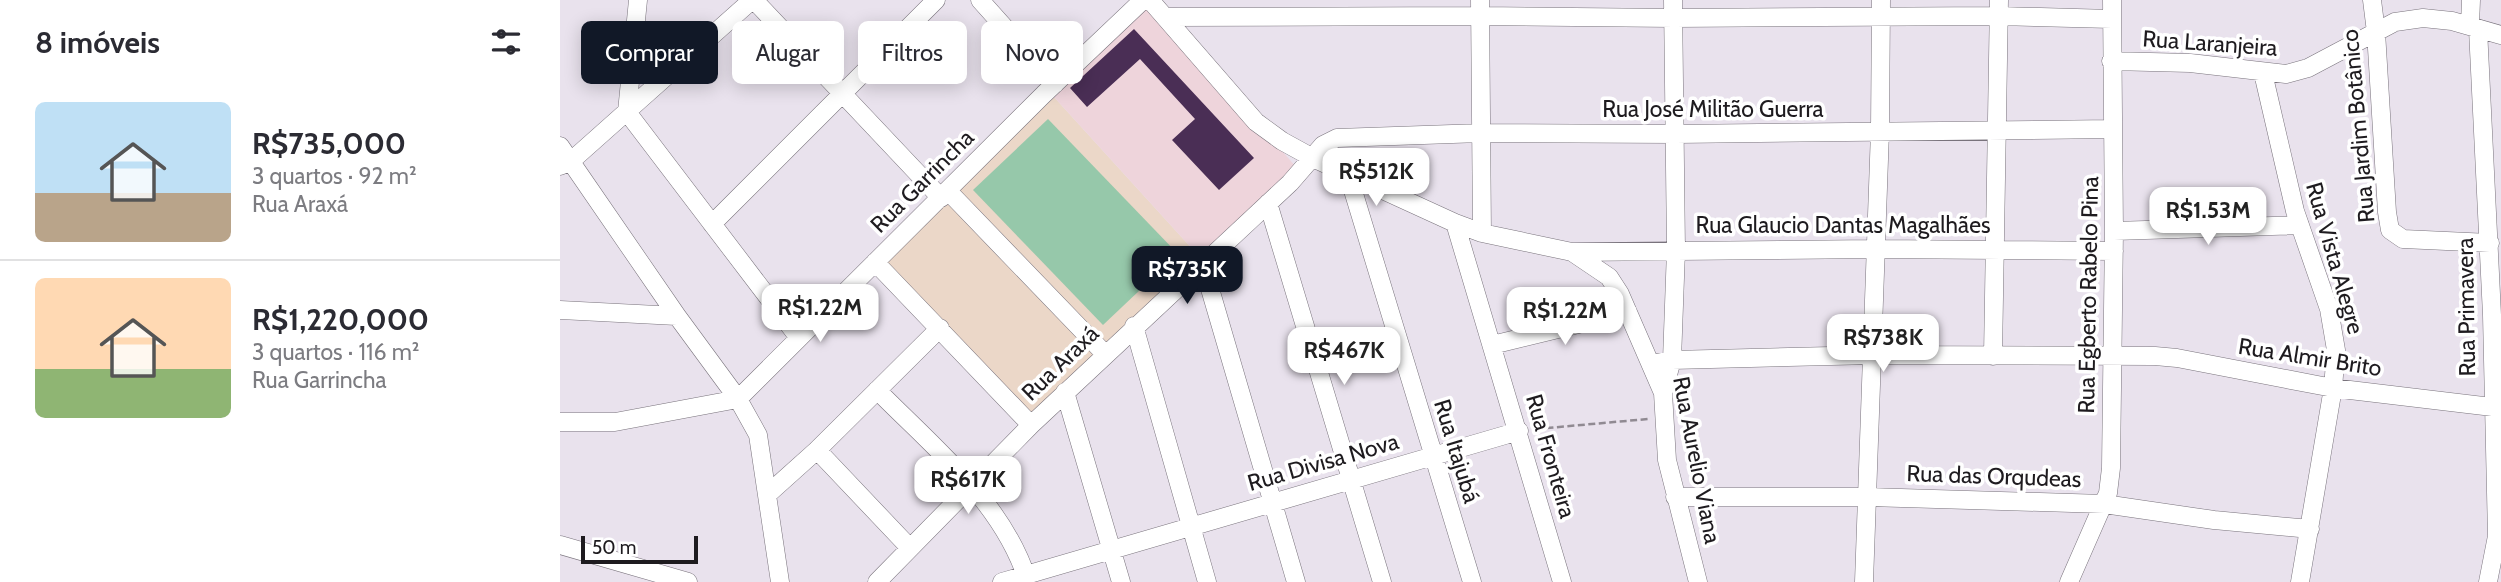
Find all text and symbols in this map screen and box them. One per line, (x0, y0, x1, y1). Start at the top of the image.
chip: Comprar (581, 21, 718, 84)
chip: Alugar (732, 21, 844, 84)
chip: Filtros (858, 21, 967, 84)
chip: Novo (981, 21, 1083, 84)
icon: filters (487, 23, 525, 61)
text: 8 imóveis (35, 24, 160, 61)
street label: Rua Laranjeira (2142, 24, 2278, 62)
street label: Rua Jardim Botânico (2336, 28, 2380, 224)
street label: Rua José Militão Guerra (1602, 95, 1824, 123)
street label: Rua Garrincha (865, 124, 979, 238)
text: R$735,000 (252, 125, 406, 162)
icon: home (91, 130, 175, 214)
pin: R$512K (1319, 148, 1433, 208)
text: R$512K (1338, 157, 1414, 185)
text: 3 quartos · 92 m² (252, 162, 417, 190)
street label: Rua Egberto Rabelo Pina (2072, 176, 2104, 414)
street label: Rua Vista Alegre (2300, 179, 2370, 337)
pin: R$1.53M (2143, 188, 2273, 247)
text: Rua Araxá (252, 190, 348, 218)
text: R$1.53M (2165, 196, 2251, 224)
street label: Rua Glaucio Dantas Magalhães (1696, 211, 1990, 239)
street label: Rua Primavera (2451, 237, 2481, 377)
pin: R$735K (1130, 246, 1244, 306)
text: R$735K (1148, 255, 1226, 283)
pin: R$1.22M (755, 284, 885, 344)
pin: R$1.22M (1500, 288, 1630, 347)
text: R$1.22M (778, 293, 862, 321)
text: R$1.22M (1523, 296, 1607, 324)
text: R$1,220,000 (252, 301, 429, 338)
icon: home (91, 306, 175, 390)
pin: R$738K (1826, 314, 1940, 374)
street label: Rua Araxá (1016, 320, 1104, 406)
text: R$738K (1843, 323, 1923, 351)
pin: R$467K (1287, 328, 1401, 387)
street label: Rua Almir Brito (2236, 332, 2384, 382)
text: R$467K (1303, 336, 1385, 364)
text: 3 quartos · 116 m² (252, 338, 419, 366)
text: Rua Garrincha (252, 366, 387, 394)
street label: Rua Aurelio Viana (1667, 374, 1727, 546)
street label: Rua Fronteira (1520, 391, 1582, 521)
street label: Rua Itajubá (1428, 396, 1486, 506)
street label: Rua Divisa Nova (1244, 427, 1402, 497)
pin: R$617K (911, 456, 1025, 516)
street label: Rua das Orqudeas (1906, 459, 2082, 493)
text: R$617K (930, 465, 1006, 493)
scale bar (581, 533, 698, 565)
text: 50 m (592, 536, 636, 559)

